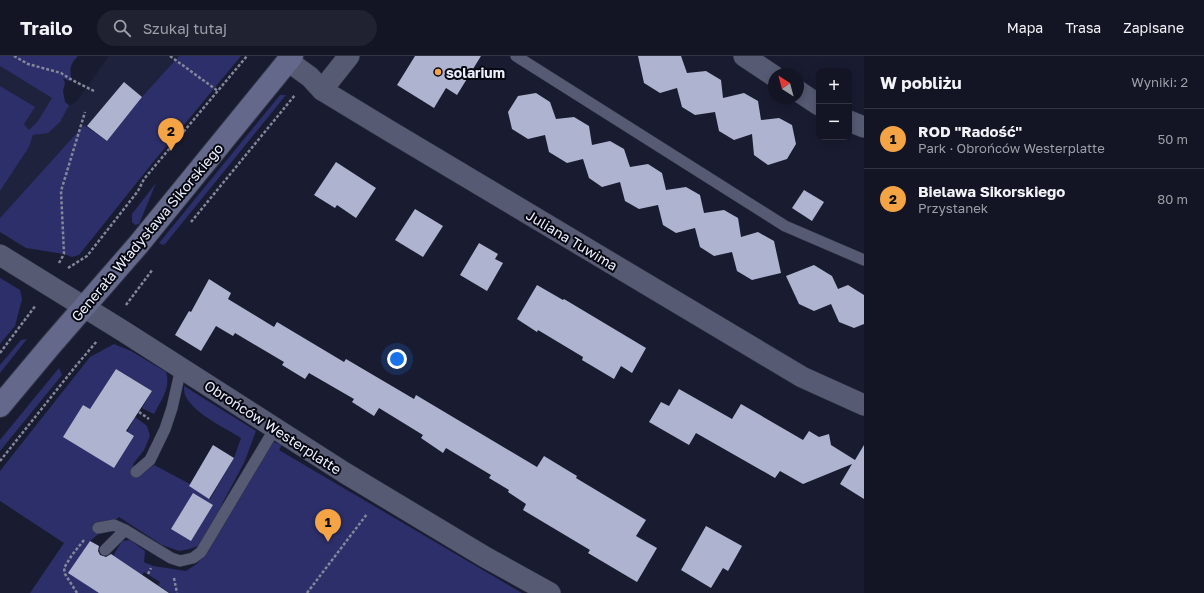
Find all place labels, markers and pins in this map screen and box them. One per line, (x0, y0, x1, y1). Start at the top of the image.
place label: solarium (446, 64, 505, 81)
marker: solarium (433, 67, 443, 77)
pin: 2 (158, 118, 184, 151)
pin: 1 (315, 509, 341, 542)

